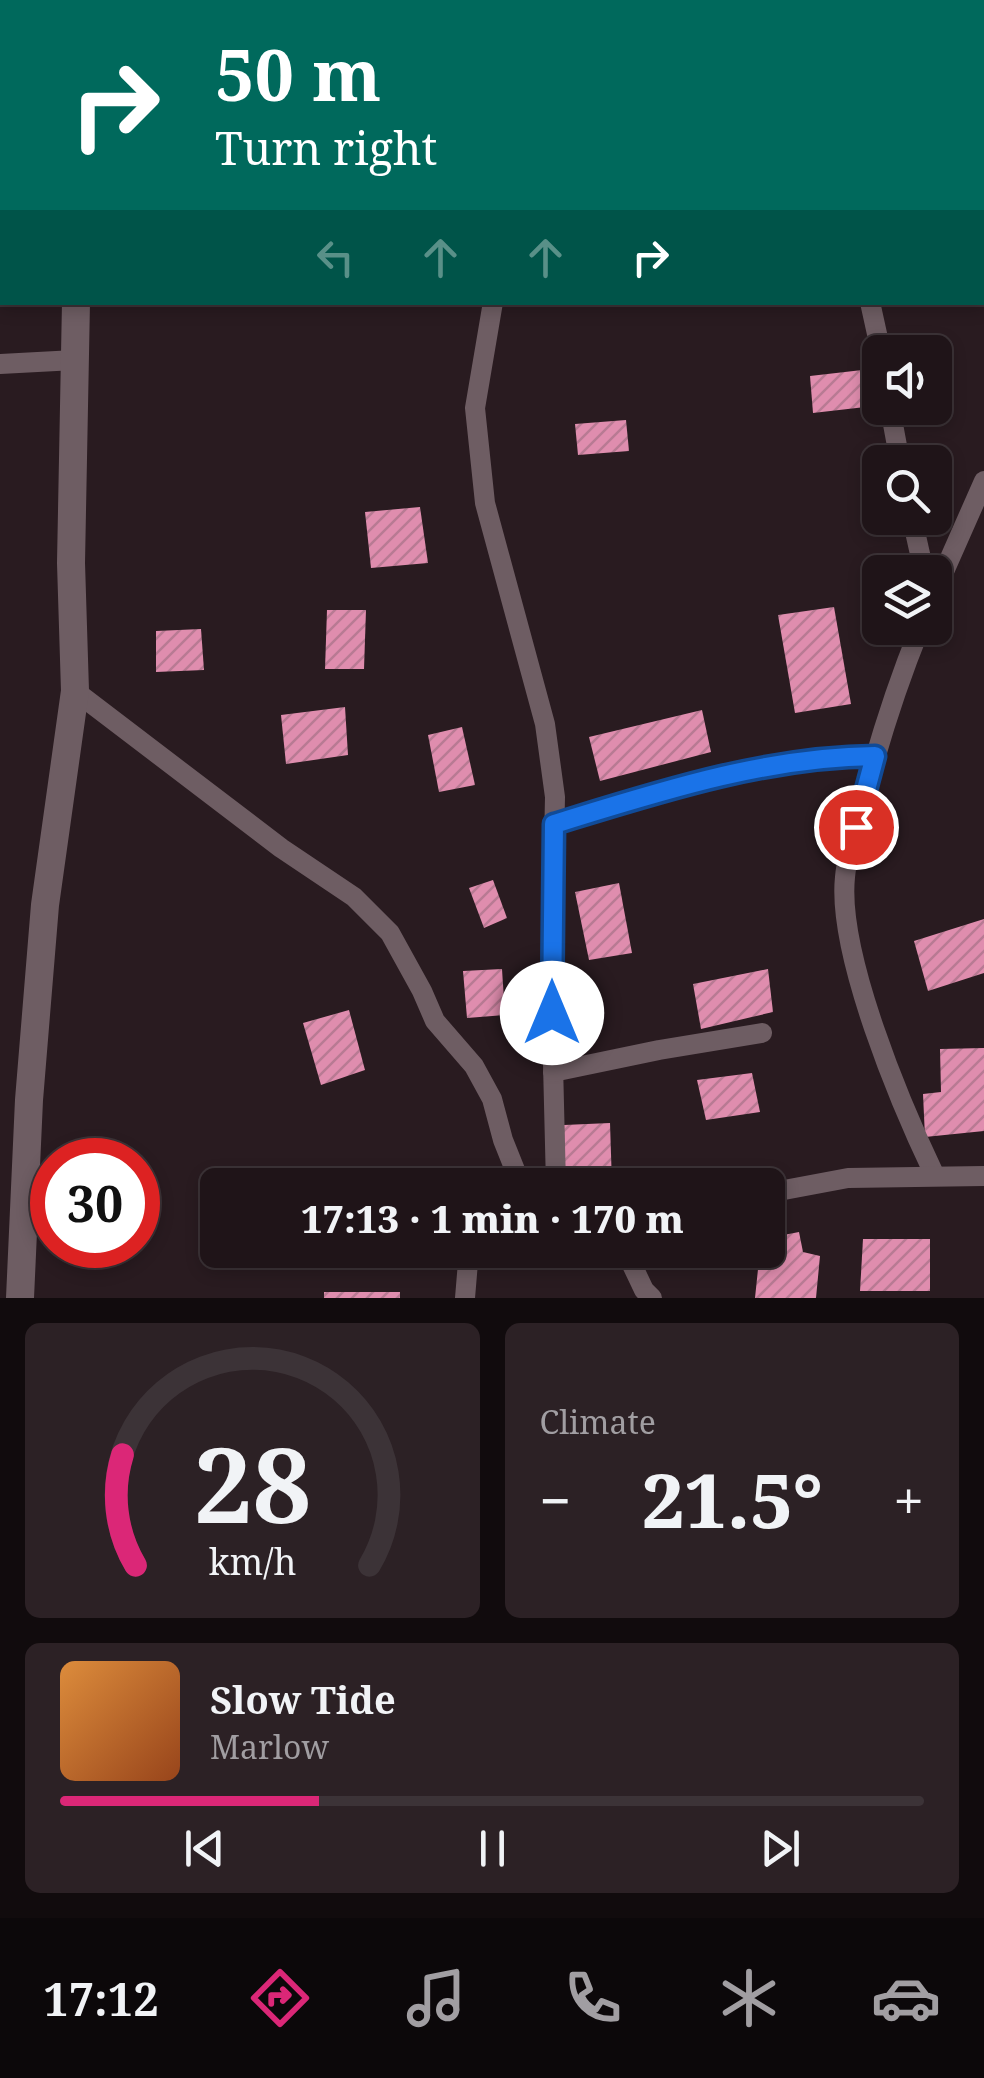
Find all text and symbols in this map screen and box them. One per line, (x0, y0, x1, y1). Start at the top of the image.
text: 50 m (215, 26, 381, 122)
icon: right (50, 40, 180, 170)
text: Turn right (215, 117, 437, 178)
icon: left (308, 230, 363, 285)
icon: ahead (413, 230, 468, 285)
icon: ahead (518, 230, 573, 285)
icon: right (623, 230, 678, 285)
map controls (862, 335, 952, 645)
button: sound (862, 335, 952, 425)
button: search (862, 445, 952, 535)
button: layers (862, 555, 952, 645)
pin (814, 785, 899, 870)
icon: arrive (829, 800, 884, 855)
position arrow (500, 961, 604, 1065)
speed limit sign: 30 (30, 1138, 160, 1268)
text: 17:13 · 1 min · 170 m (301, 1192, 684, 1244)
text: Climate (540, 1400, 656, 1443)
text: 28 (193, 1412, 311, 1553)
text: 21.5° (642, 1448, 823, 1550)
text: − (540, 1462, 571, 1537)
text: + (893, 1462, 924, 1537)
text: km/h (208, 1537, 296, 1585)
text: Slow Tide (210, 1673, 396, 1725)
text: Marlow (210, 1725, 329, 1768)
icon: previous (177, 1821, 232, 1876)
icon: pause (465, 1821, 520, 1876)
icon: next (753, 1821, 808, 1876)
icon: directions (245, 1963, 315, 2033)
icon: music (401, 1963, 471, 2033)
icon: phone (558, 1963, 628, 2033)
icon: climate (714, 1963, 784, 2033)
icon: car (871, 1963, 941, 2033)
text: 17:12 (43, 1968, 159, 2029)

